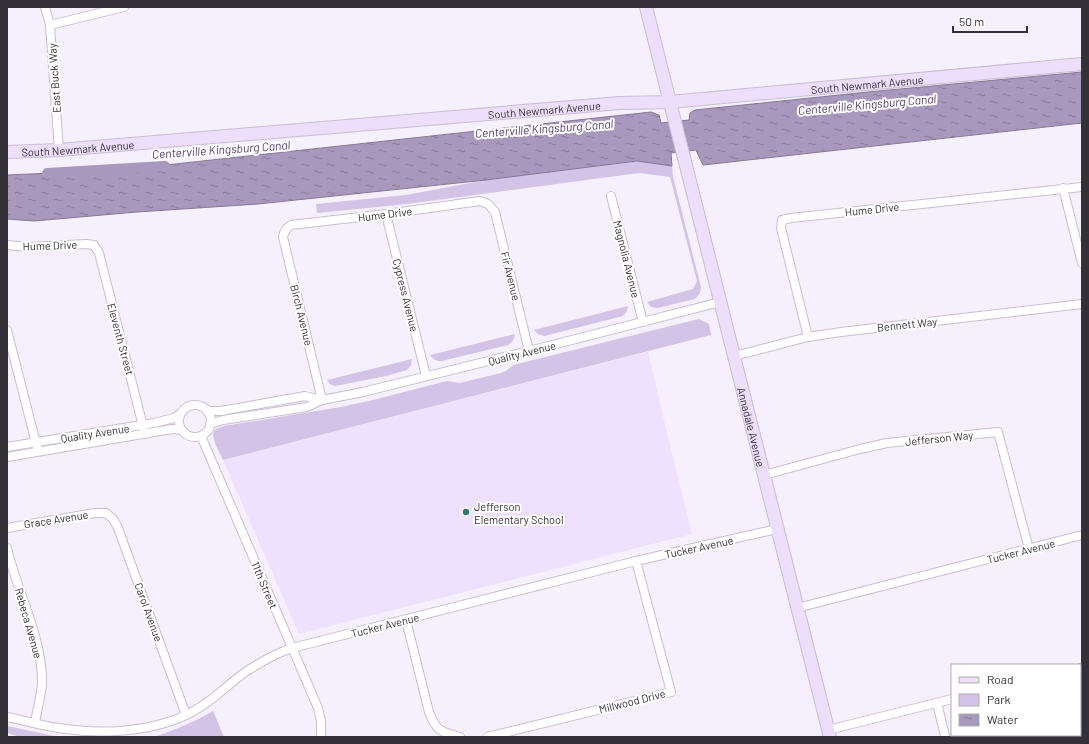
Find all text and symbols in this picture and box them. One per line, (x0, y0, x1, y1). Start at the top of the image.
scale bar (953, 8, 1027, 34)
text: 50 m (959, 14, 984, 28)
street label: East Buck Way (45, 43, 63, 113)
street label: South Newmark Avenue (810, 72, 924, 95)
water label: Centerville Kingsburg Canal (797, 91, 937, 117)
street label: South Newmark Avenue (487, 98, 601, 121)
water label: Centerville Kingsburg Canal (474, 116, 614, 140)
street label: South Newmark Avenue (21, 137, 135, 158)
water label: Centerville Kingsburg Canal (151, 137, 291, 161)
street label: Hume Drive (844, 200, 900, 218)
street label: Hume Drive (357, 204, 413, 224)
street label: Magnolia Avenue (611, 219, 643, 299)
street label: Hume Drive (22, 238, 78, 252)
street label: Fir Avenue (499, 250, 523, 302)
street label: Cypress Avenue (391, 257, 421, 333)
street label: Birch Avenue (288, 283, 316, 347)
street label: Eleventh Street (105, 302, 137, 376)
street label: Bennett Way (876, 314, 938, 334)
street label: Quality Avenue (487, 338, 557, 368)
street label: Annadale Avenue (736, 386, 768, 468)
street label: Quality Avenue (60, 421, 130, 445)
street label: Jefferson Way (904, 428, 974, 448)
place label: Jefferson Elementary School (474, 500, 564, 526)
street label: Grace Avenue (23, 507, 89, 531)
marker: Jefferson Elementary School (461, 507, 471, 517)
street label: Tucker Avenue (664, 533, 735, 561)
street label: Tucker Avenue (986, 536, 1057, 566)
street label: 11th Street (249, 559, 281, 611)
street label: Carol Avenue (132, 581, 166, 643)
street label: Rebeca Avenue (13, 586, 45, 660)
street label: Tucker Avenue (350, 610, 421, 640)
legend (951, 664, 1081, 736)
text: Road (987, 672, 1014, 686)
street label: Millwood Drive (597, 686, 667, 716)
text: Park (987, 692, 1011, 706)
text: Water (987, 712, 1019, 726)

